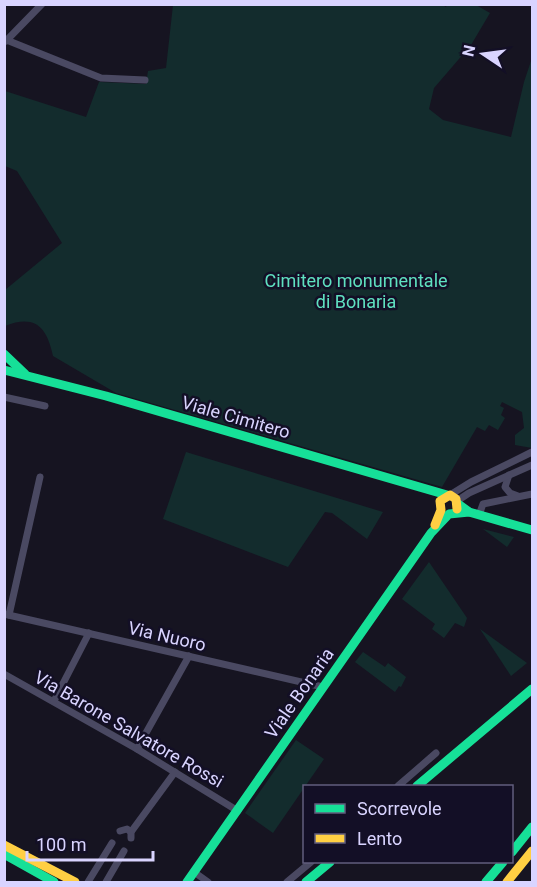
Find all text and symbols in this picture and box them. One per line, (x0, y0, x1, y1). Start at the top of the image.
north arrow (453, 24, 513, 84)
text: N (458, 43, 479, 58)
park label: Cimitero monumentale di Bonaria (264, 270, 448, 312)
street label: Viale Cimitero (179, 391, 293, 443)
street label: Via Nuoro (126, 617, 208, 655)
street label: Viale Bonaria (260, 644, 338, 742)
street label: Via Barone Salvatore Rossi (31, 666, 227, 792)
legend (303, 785, 513, 863)
text: Scorrevole (357, 798, 442, 819)
scale bar (27, 824, 153, 862)
text: Lento (357, 828, 402, 849)
text: 100 m (36, 834, 87, 855)

